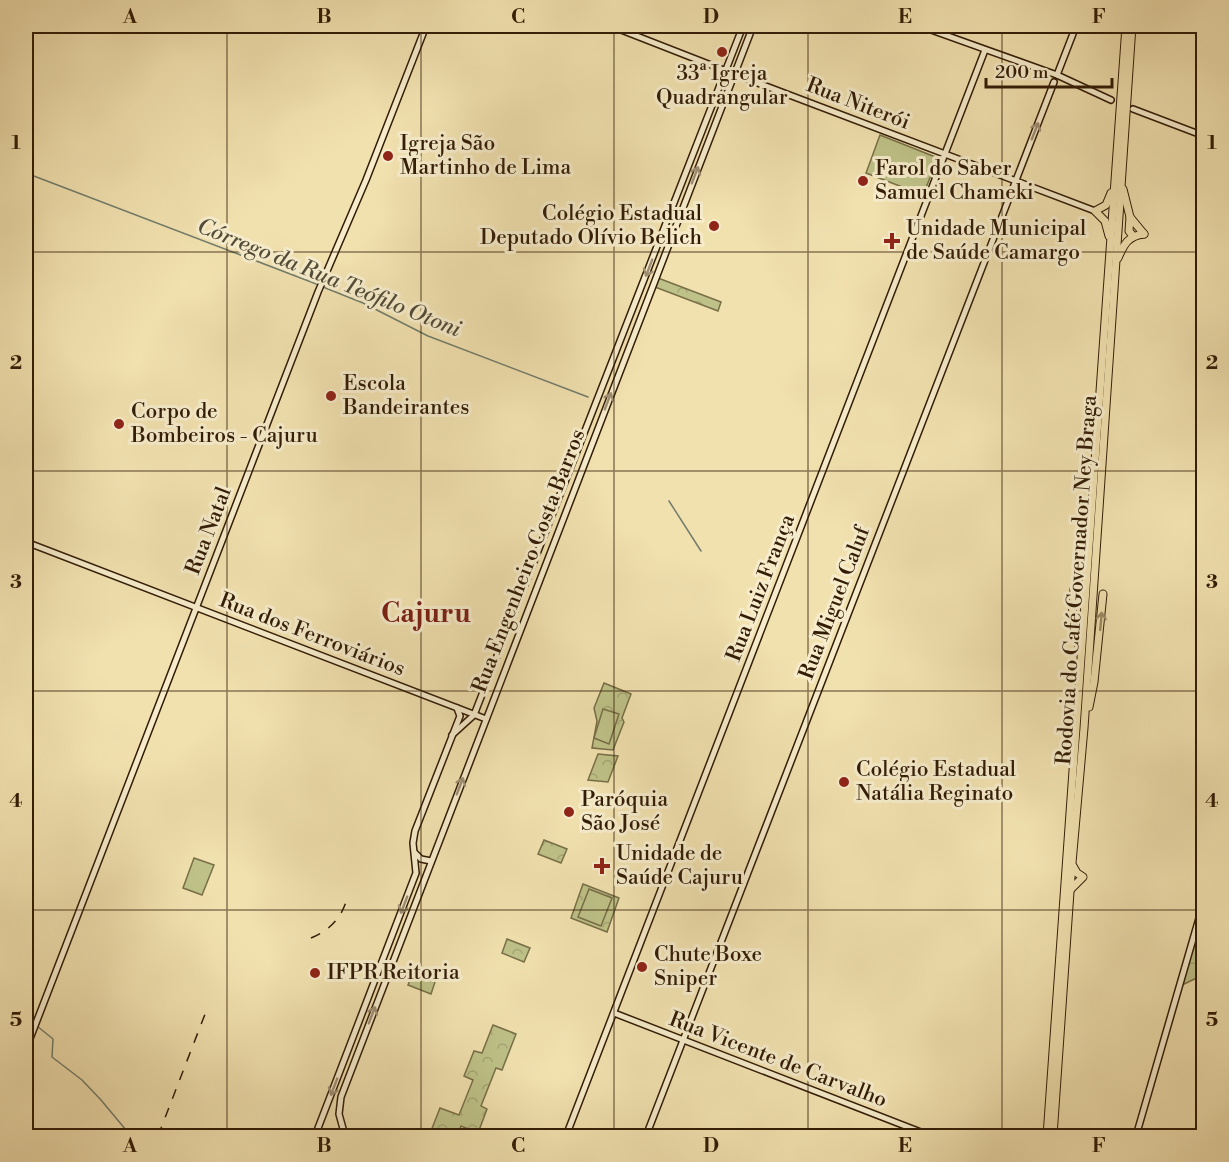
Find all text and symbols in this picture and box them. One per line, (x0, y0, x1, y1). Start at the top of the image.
text: A (122, 5, 138, 30)
text: B (316, 5, 332, 30)
text: C (511, 5, 525, 30)
text: D (703, 5, 719, 30)
text: E (898, 5, 912, 30)
text: F (1092, 5, 1106, 30)
marker: 33ª Igreja Quadrangular (715, 45, 729, 59)
scale bar (986, 51, 1112, 89)
place label: 33ª Igreja Quadrangular (656, 61, 788, 111)
text: 200 m (995, 61, 1049, 84)
street label: Rua Niterói (802, 72, 914, 136)
one-way arrow (1030, 123, 1041, 141)
text: 1 (11, 131, 21, 156)
place label: Igreja São Martinho de Lima (400, 131, 571, 181)
text: 1 (1207, 131, 1217, 156)
marker: Igreja São Martinho de Lima (381, 149, 395, 163)
place label: Farol do Saber Samuel Chameki (875, 156, 1034, 206)
one-way arrow (690, 166, 701, 185)
marker: Farol do Saber Samuel Chameki (856, 174, 870, 188)
place label: Colégio Estadual Deputado Olívio Belich (480, 201, 702, 251)
water label: Córrego da Rua Teófilo Otoni (193, 213, 465, 343)
place label: Unidade Municipal de Saúde Camargo (906, 216, 1086, 266)
marker: Colégio Estadual Deputado Olívio Belich (707, 219, 721, 233)
marker: Unidade Municipal de Saúde Camargo (883, 232, 901, 250)
one-way arrow (642, 258, 653, 277)
text: 2 (10, 351, 22, 376)
text: 2 (1206, 351, 1218, 376)
place label: Escola Bandeirantes (342, 371, 470, 421)
marker: Escola Bandeirantes (324, 389, 338, 403)
one-way arrow (603, 392, 614, 411)
street label: Rodovia do Café Governador Ney Braga (1051, 394, 1103, 766)
place label: Corpo de Bombeiros - Cajuru (130, 399, 318, 449)
marker: Corpo de Bombeiros - Cajuru (112, 417, 126, 431)
street label: Rua Engenheiro Costa Barros (467, 426, 591, 696)
street label: Rua Natal (180, 483, 238, 579)
street label: Rua Luiz França (721, 510, 801, 665)
street label: Rua Miguel Caluf (794, 522, 877, 683)
text: 3 (10, 570, 22, 595)
text: 3 (1206, 570, 1218, 595)
street label: Rua dos Ferroviários (215, 588, 409, 682)
district label: Cajuru (381, 597, 471, 631)
one-way arrow (1096, 611, 1107, 631)
place label: Colégio Estadual Natália Reginato (856, 757, 1016, 807)
marker: Colégio Estadual Natália Reginato (837, 775, 851, 789)
one-way arrow (455, 777, 466, 795)
place label: Paróquia São José (581, 787, 668, 837)
text: 4 (9, 789, 23, 814)
text: 4 (1205, 789, 1219, 814)
marker: Paróquia São José (562, 805, 576, 819)
place label: Unidade de Saúde Cajuru (616, 841, 743, 891)
marker: Unidade de Saúde Cajuru (593, 857, 611, 875)
one-way arrow (398, 895, 409, 913)
place label: Chute Boxe Sniper (654, 942, 762, 992)
place label: IFPR Reitoria (327, 960, 460, 986)
marker: Chute Boxe Sniper (635, 960, 649, 974)
marker: IFPR Reitoria (308, 966, 322, 980)
one-way arrow (367, 1006, 378, 1025)
street label: Rua Vicente de Carvalho (665, 1006, 891, 1114)
text: 5 (10, 1008, 22, 1033)
text: 5 (1206, 1008, 1218, 1033)
one-way arrow (328, 1077, 339, 1095)
text: A (122, 1134, 138, 1159)
text: B (316, 1134, 332, 1159)
text: C (511, 1134, 525, 1159)
text: D (703, 1134, 719, 1159)
text: E (898, 1134, 912, 1159)
text: F (1092, 1134, 1106, 1159)

